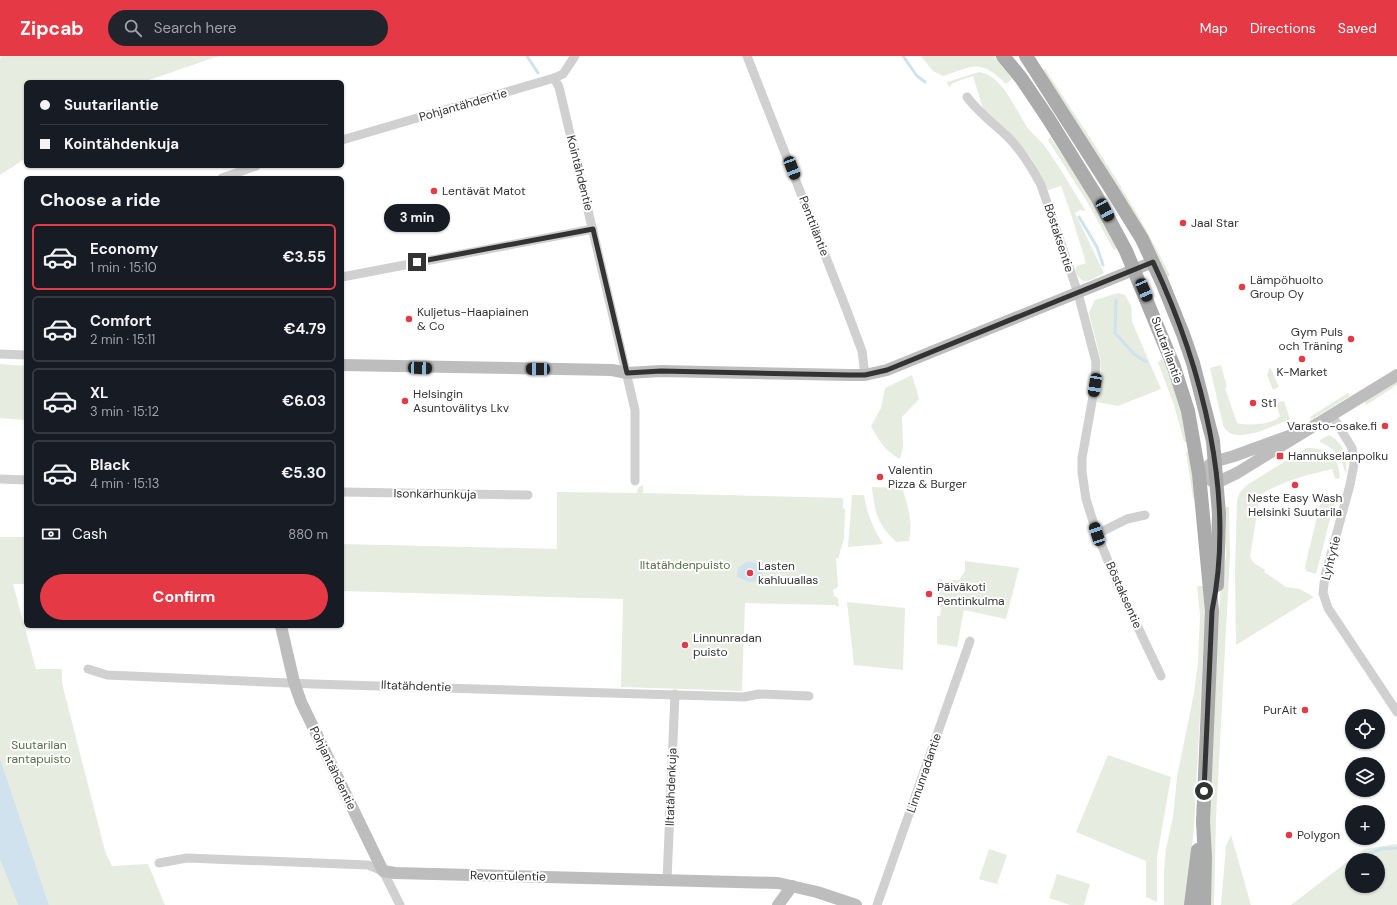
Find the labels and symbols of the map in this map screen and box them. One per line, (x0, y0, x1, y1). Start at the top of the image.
street label: Pohjantähdentie (417, 85, 509, 125)
street label: Kointähdentie (563, 134, 597, 213)
car (782, 155, 802, 181)
place label: Lentävät Matot (442, 183, 526, 199)
marker: Lentävät Matot (429, 186, 439, 196)
street label: Penttiläntie (795, 194, 833, 258)
car (1094, 197, 1116, 223)
street label: Böstaksentie (1040, 202, 1078, 274)
callout: 3 min (384, 204, 450, 232)
place label: Jaal Star (1191, 215, 1239, 231)
marker: Jaal Star (1178, 218, 1188, 228)
route end (408, 253, 426, 271)
place label: Lämpöhuolto Group Oy (1250, 272, 1323, 302)
car (1134, 277, 1154, 303)
marker: Lämpöhuolto Group Oy (1237, 282, 1247, 292)
place label: Kuljetus-Haapiainen & Co (417, 304, 529, 334)
marker: Kuljetus-Haapiainen & Co (404, 314, 414, 324)
street label: Suutarilantie (1148, 314, 1187, 386)
place label: Gym Puls och Träning (1279, 324, 1343, 354)
marker: Gym Puls och Träning (1346, 334, 1356, 344)
marker: K-Market (1297, 354, 1307, 364)
car (408, 362, 432, 374)
car (526, 363, 550, 375)
place label: K-Market (1277, 364, 1328, 380)
car (1087, 372, 1103, 398)
place label: Helsingin Asuntovälitys Lkv (413, 386, 510, 416)
place label: St1 (1261, 395, 1276, 411)
marker: Helsingin Asuntovälitys Lkv (400, 396, 410, 406)
marker: St1 (1248, 398, 1258, 408)
place label: Varasto-osake.fi (1287, 418, 1377, 434)
marker: Varasto-osake.fi (1380, 421, 1390, 431)
place label: Hannukselanpolku (1288, 448, 1388, 464)
marker: Hannukselanpolku (1275, 451, 1285, 461)
place label: Valentin Pizza & Burger (888, 462, 967, 492)
marker: Valentin Pizza & Burger (875, 472, 885, 482)
marker: Neste Easy Wash Helsinki Suutarila (1290, 480, 1300, 490)
street label: Isonkarhunkuja (393, 485, 477, 503)
place label: Neste Easy Wash Helsinki Suutarila (1248, 490, 1343, 520)
car (1088, 521, 1106, 547)
street label: Lyhtytie (1318, 534, 1344, 582)
park label: Iltatähdenpuisto (640, 557, 730, 573)
place label: Lasten kahluuallas (758, 558, 818, 588)
street label: Böstaksentie (1102, 559, 1146, 631)
marker: Lasten kahluuallas (745, 568, 755, 578)
place label: Päiväkoti Pentinkulma (937, 579, 1005, 609)
marker: Päiväkoti Pentinkulma (924, 589, 934, 599)
place label: Linnunradan puisto (693, 630, 762, 660)
marker: Linnunradan puisto (680, 640, 690, 650)
street label: Iltatähdentie (381, 677, 452, 695)
place label: PurAit (1263, 702, 1297, 718)
marker: PurAit (1300, 705, 1310, 715)
street label: Pohjantähdentie (306, 724, 360, 812)
street label: Linnunradantie (903, 731, 945, 815)
park label: Suutarilan rantapuisto (7, 737, 71, 767)
street label: Iltatähdenkuja (662, 748, 680, 826)
route start (1195, 782, 1213, 800)
place label: Polygon (1297, 827, 1340, 843)
marker: Polygon (1284, 830, 1294, 840)
street label: Revontulentie (470, 867, 546, 885)

